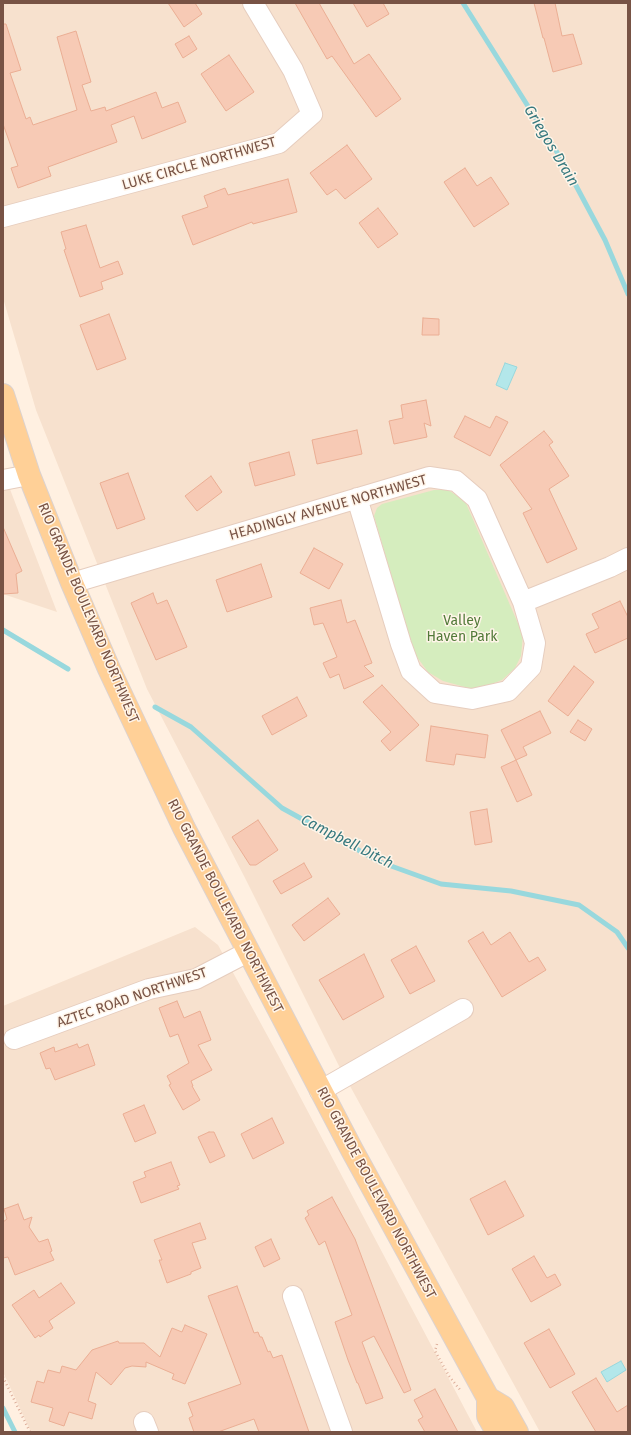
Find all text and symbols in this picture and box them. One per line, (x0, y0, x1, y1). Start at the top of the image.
water label: Griegos Drain (520, 102, 582, 190)
street label: LUKE CIRCLE NORTHWEST (120, 134, 278, 194)
street label: HEADINGLY AVENUE NORTHWEST (227, 472, 429, 544)
street label: RIO GRANDE BOULEVARD NORTHWEST (34, 500, 142, 726)
park label: Valley Haven Park (427, 613, 497, 646)
street label: RIO GRANDE BOULEVARD NORTHWEST (164, 796, 286, 1016)
water label: Campbell Ditch (298, 811, 396, 873)
street label: AZTEC ROAD NORTHWEST (55, 964, 209, 1032)
street label: RIO GRANDE BOULEVARD NORTHWEST (313, 1084, 439, 1302)

